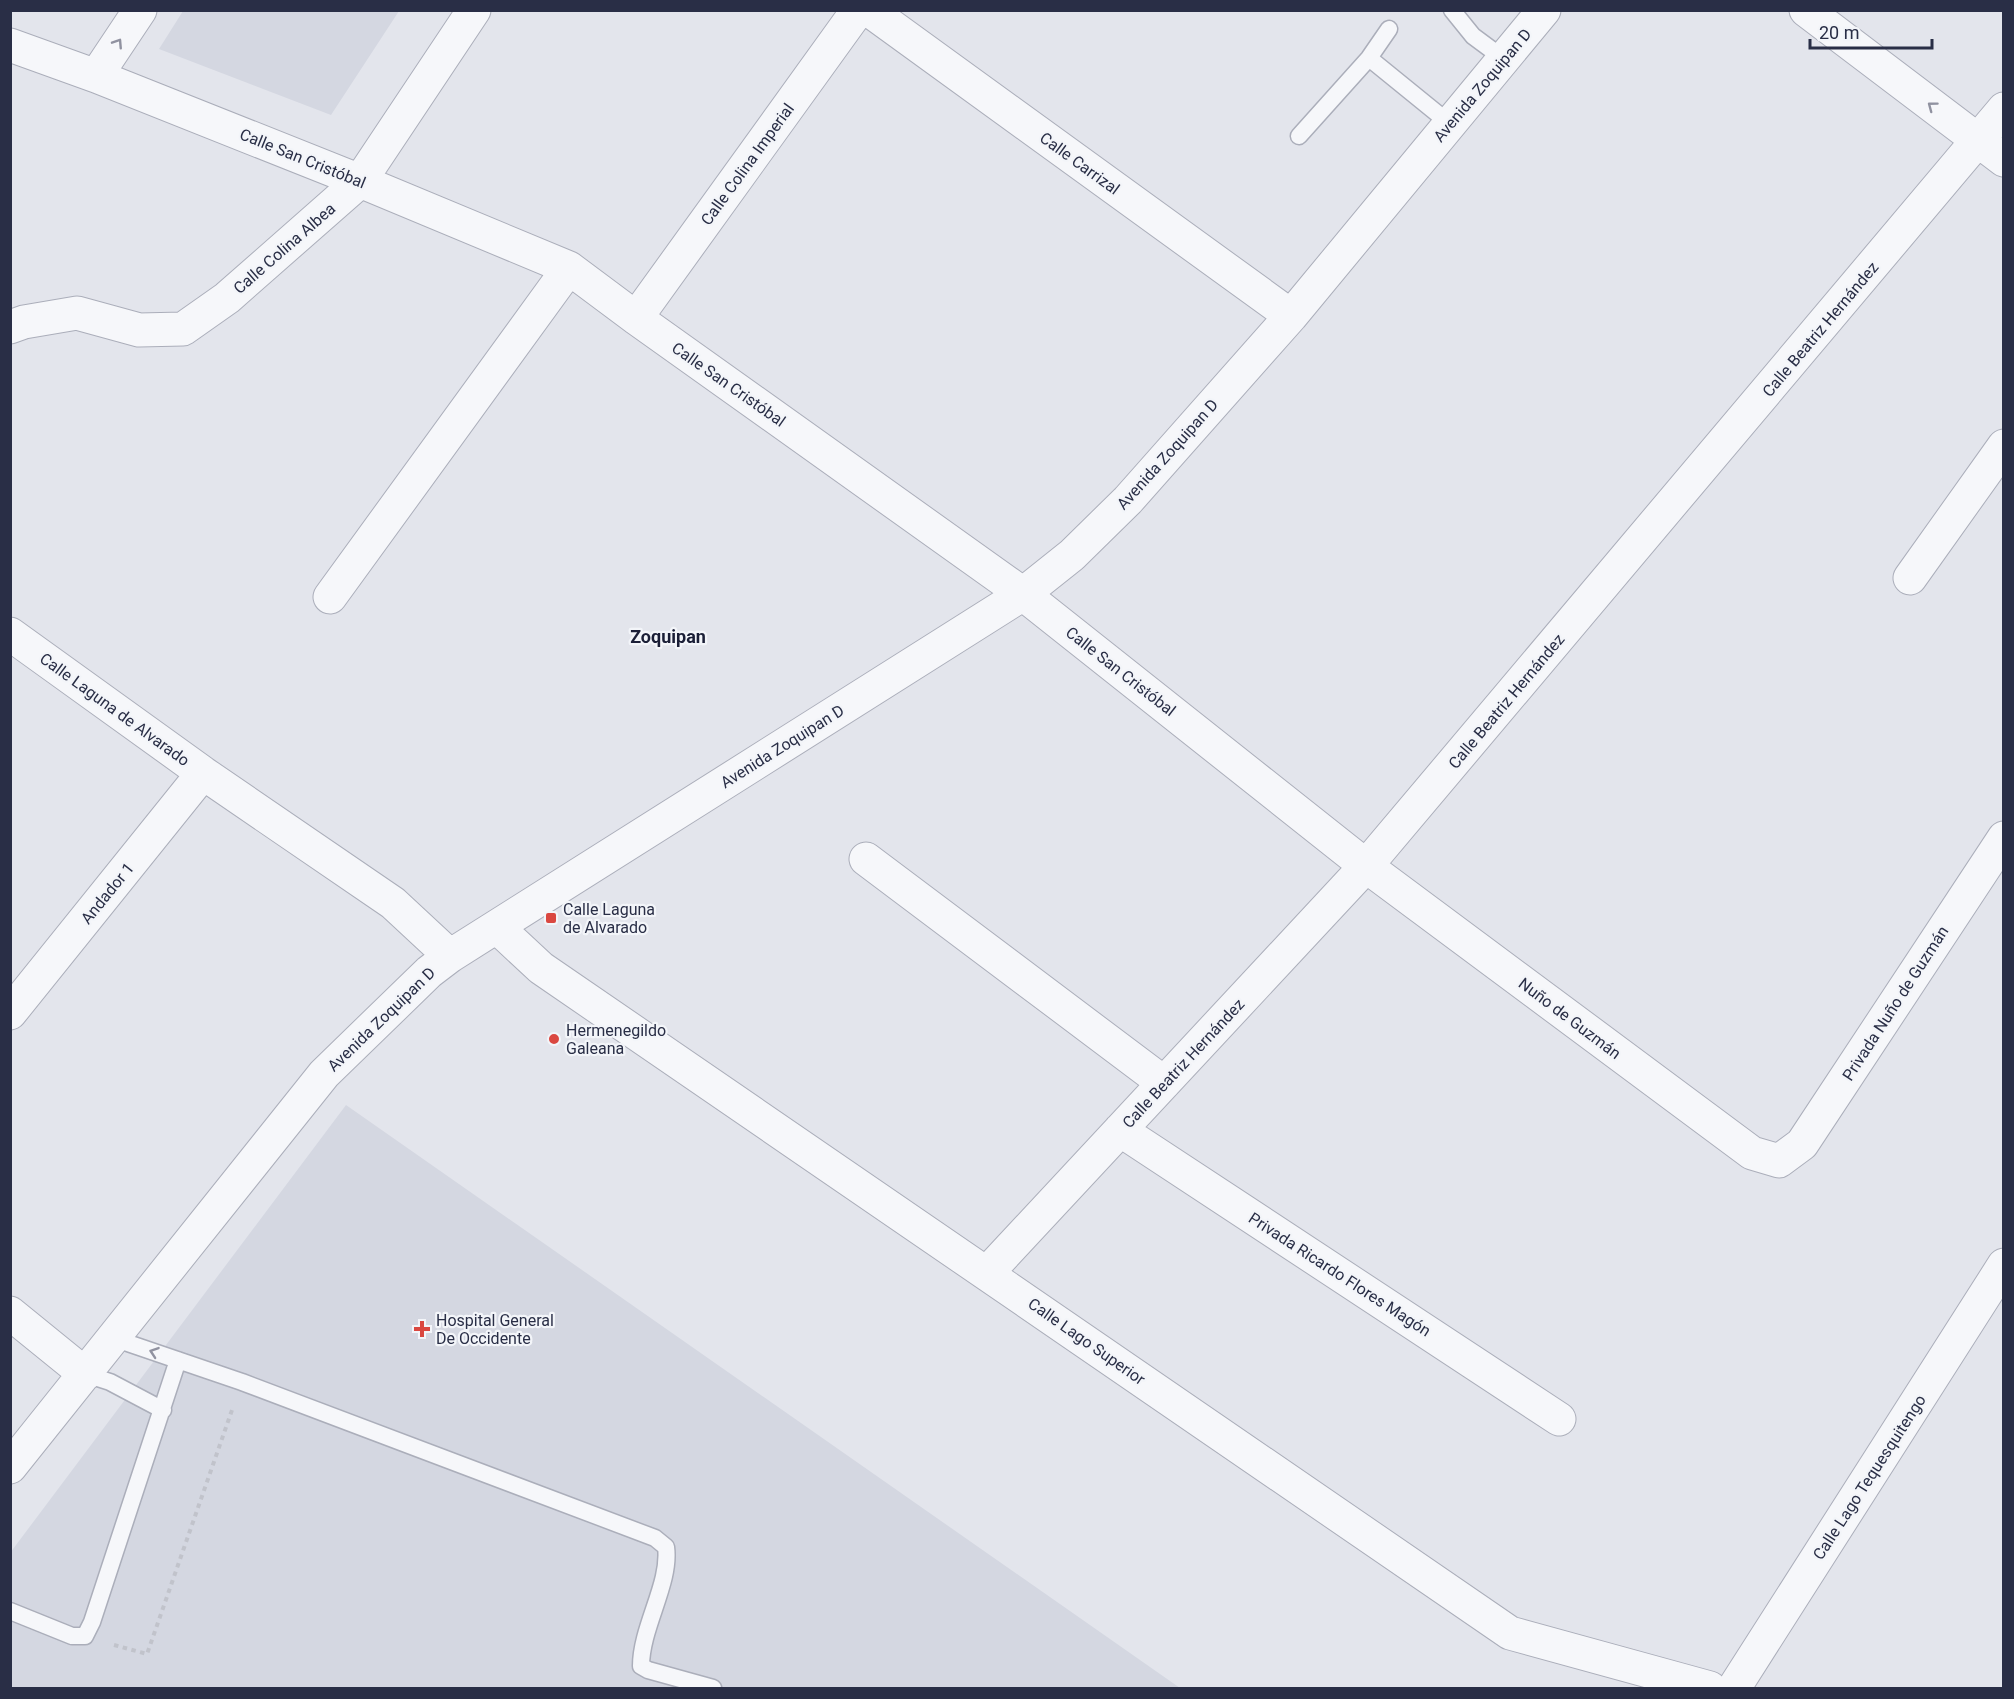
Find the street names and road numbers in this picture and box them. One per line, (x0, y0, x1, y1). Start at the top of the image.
street label: Avenida Zoquipan D (1429, 25, 1535, 146)
street label: Calle Colina Imperial (697, 100, 798, 229)
street label: Calle San Cristóbal (237, 125, 369, 192)
street label: Calle Carrizal (1036, 128, 1123, 199)
street label: Calle Colina Albea (230, 199, 339, 298)
street label: Calle Beatriz Hernández (1758, 258, 1882, 401)
street label: Calle San Cristóbal (668, 338, 789, 431)
street label: Avenida Zoquipan D (1113, 395, 1222, 513)
street label: Calle San Cristóbal (1062, 623, 1179, 720)
street label: Calle Beatriz Hernández (1444, 630, 1568, 773)
street label: Calle Laguna de Alvarado (36, 649, 193, 770)
street label: Avenida Zoquipan D (717, 701, 847, 792)
street label: Andador 1 (77, 859, 138, 928)
street label: Privada Nuño de Guzmán (1838, 922, 1952, 1084)
street label: Avenida Zoquipan D (324, 963, 439, 1075)
street label: Nuño de Guzmán (1515, 974, 1624, 1063)
street label: Calle Beatriz Hernández (1118, 995, 1248, 1132)
street label: Privada Ricardo Flores Magón (1245, 1208, 1434, 1340)
street label: Calle Lago Superior (1025, 1294, 1149, 1389)
street label: Calle Lago Tequesquitengo (1809, 1391, 1930, 1563)

